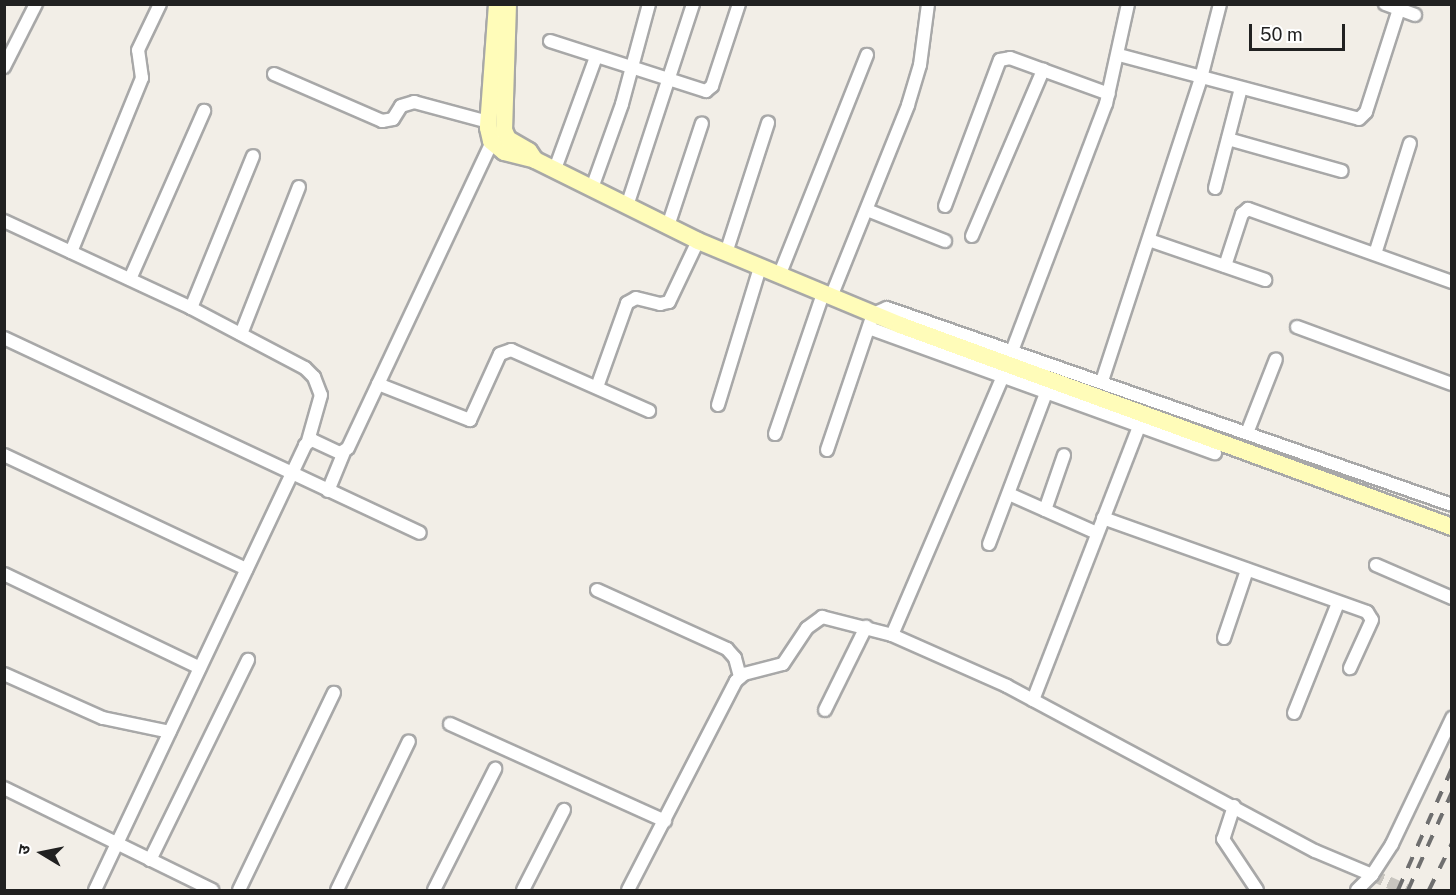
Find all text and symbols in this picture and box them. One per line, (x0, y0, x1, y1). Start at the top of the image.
scale bar (1252, 12, 1348, 50)
text: 50 m (1260, 24, 1303, 45)
north arrow (12, 823, 72, 883)
text: उ (14, 844, 34, 856)

